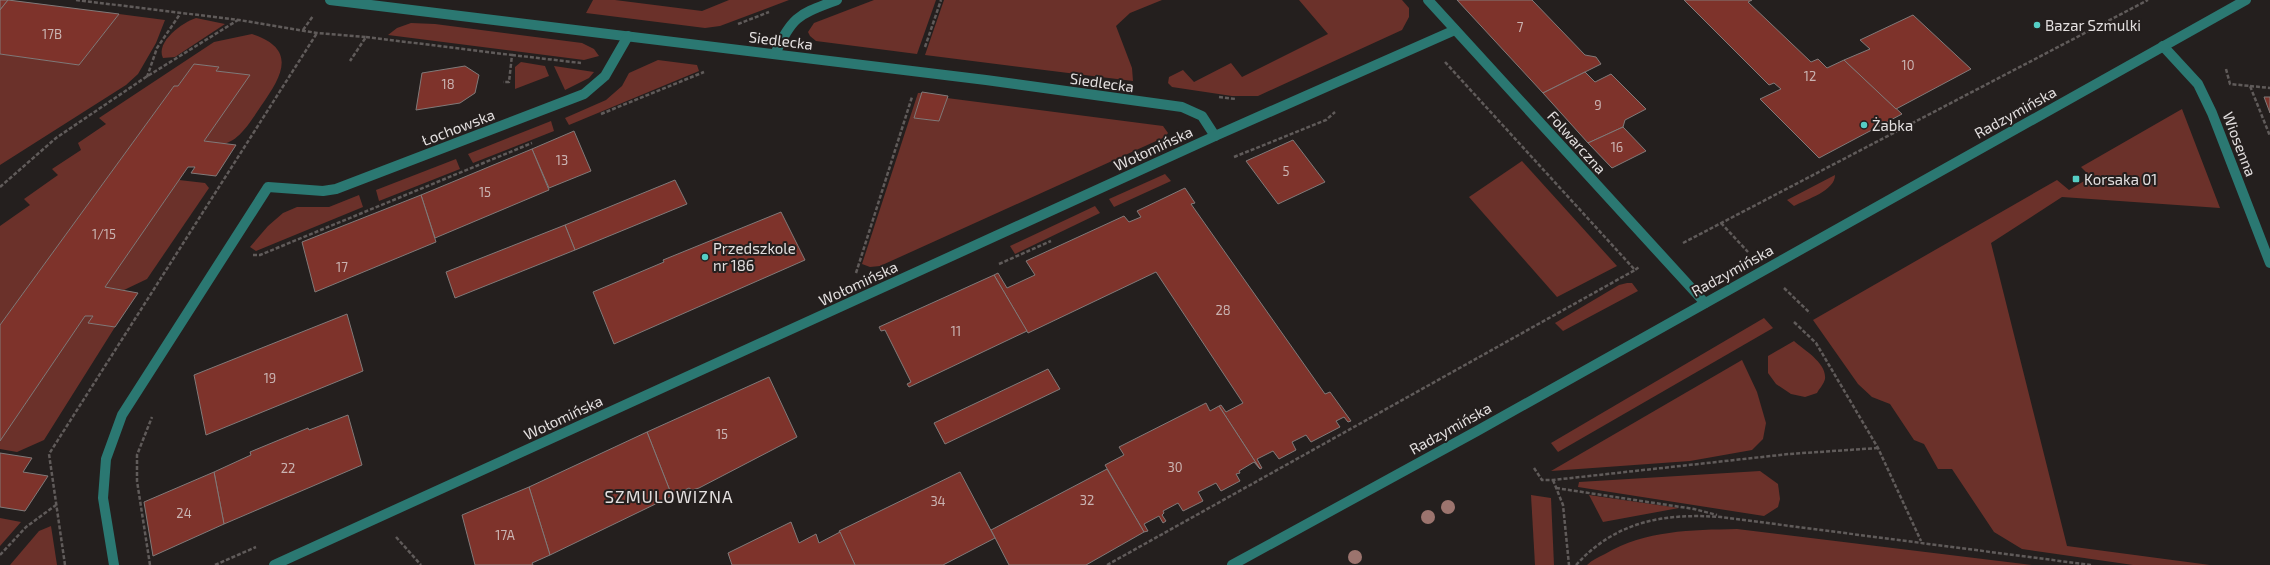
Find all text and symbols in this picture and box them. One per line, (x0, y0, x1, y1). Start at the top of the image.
place label: Bazar Szmulki (2045, 16, 2141, 34)
house number: 7 (1517, 19, 1524, 35)
marker: Bazar Szmulki (2032, 20, 2042, 30)
house number: 17B (42, 26, 62, 42)
street label: Siedlecka (748, 27, 814, 53)
house number: 10 (1901, 57, 1915, 73)
house number: 12 (1804, 68, 1816, 84)
street label: Siedlecka (1069, 69, 1135, 95)
house number: 18 (441, 76, 455, 92)
street label: Radzymińska (1971, 82, 2059, 142)
house number: 9 (1594, 97, 1602, 113)
street label: Łochowska (419, 105, 497, 149)
street label: Folwarczna (1544, 107, 1610, 177)
street label: Wiosenna (2219, 109, 2261, 179)
place label: Żabka (1872, 116, 1913, 134)
marker: Żabka (1859, 120, 1869, 130)
street label: Wołomińska (1111, 122, 1195, 174)
house number: 16 (1611, 139, 1623, 155)
house number: 13 (556, 152, 568, 168)
house number: 5 (1283, 163, 1290, 179)
place label: Korsaka 01 (2084, 170, 2157, 188)
marker: Korsaka 01 (2071, 174, 2081, 184)
house number: 15 (479, 184, 491, 200)
house number: 1/15 (92, 226, 116, 242)
place label: Przedszkole nr 186 (713, 239, 796, 274)
street label: Radzymińska (1688, 240, 1776, 300)
marker: Przedszkole nr 186 (700, 252, 710, 262)
street label: Wołomińska (816, 257, 900, 309)
house number: 17 (336, 259, 348, 275)
house number: 28 (1215, 302, 1231, 318)
house number: 11 (951, 323, 961, 339)
house number: 19 (264, 370, 276, 386)
street label: Wołomińska (521, 391, 605, 443)
street label: Radzymińska (1406, 398, 1494, 458)
house number: 15 (716, 426, 728, 442)
house number: 30 (1167, 459, 1183, 475)
house number: 22 (281, 460, 295, 476)
district label: SZMULOWIZNA (605, 486, 733, 506)
house number: 32 (1080, 492, 1094, 508)
house number: 34 (930, 493, 946, 509)
house number: 24 (176, 505, 192, 521)
house number: 17A (495, 527, 515, 543)

